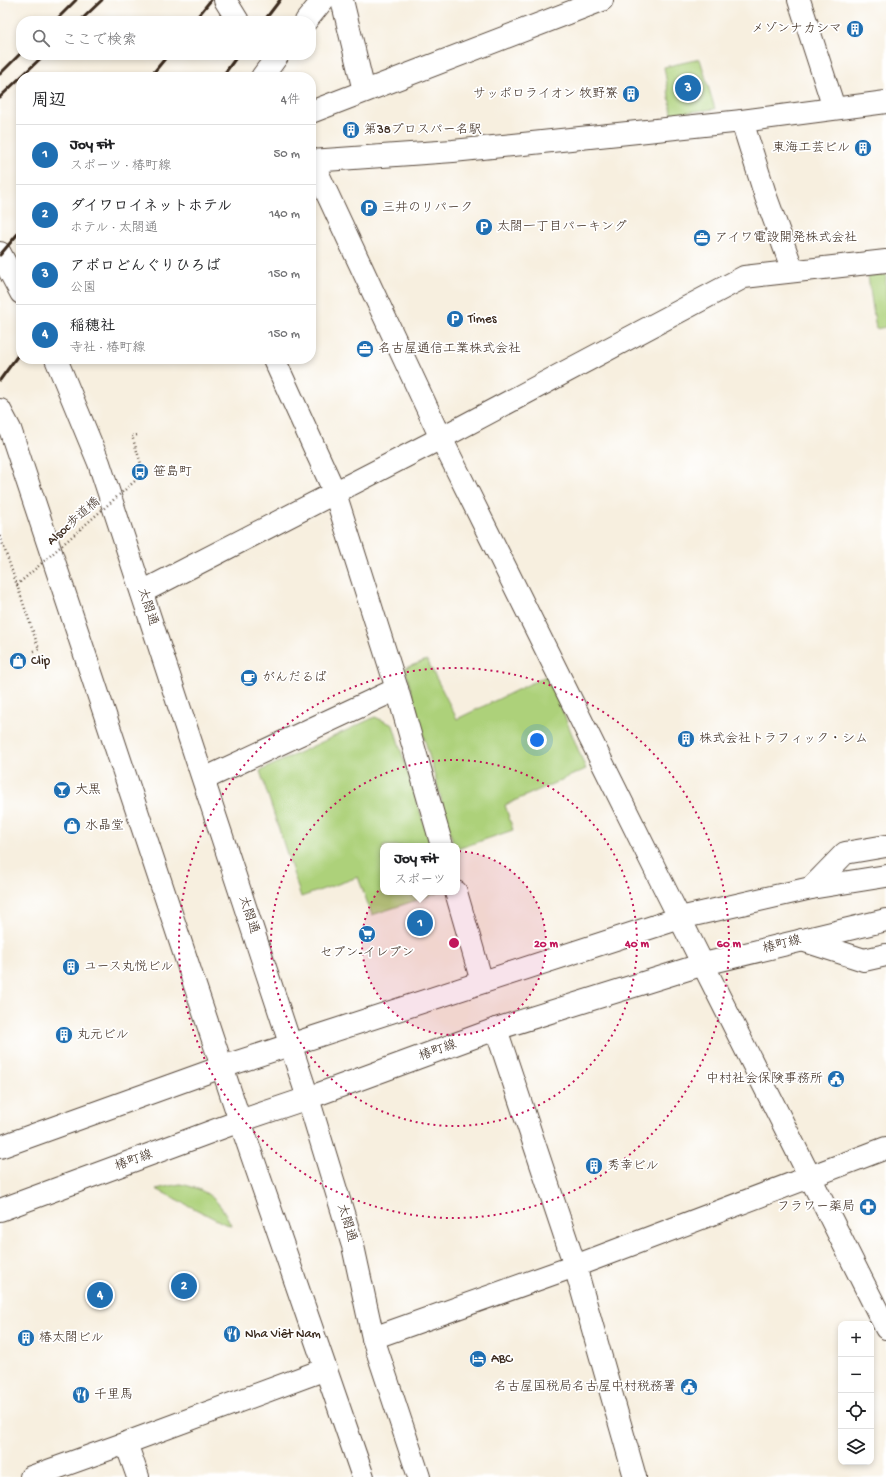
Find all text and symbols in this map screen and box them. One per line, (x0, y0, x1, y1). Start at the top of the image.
search box (16, 16, 316, 60)
building icon: メゾンナカシマ (845, 19, 865, 39)
place label: メゾンナカシマ (751, 22, 842, 37)
icon: search (30, 27, 52, 49)
text: ここで検索 (62, 32, 137, 50)
pin: 3 (675, 73, 701, 103)
building icon: サッポロライオン 牧野寮 (621, 84, 641, 104)
place label: サッポロライオン 牧野寮 (473, 86, 618, 102)
text: 周辺 (32, 92, 66, 112)
text: 4件 (281, 93, 300, 108)
building icon: 第38プロスパー名駅 (341, 120, 361, 140)
place label: 第38プロスパー名駅 (364, 123, 482, 138)
text: Joy Fit (70, 136, 114, 154)
building icon: 東海工芸ビル (853, 138, 873, 158)
place label: 東海工芸ビル (772, 141, 850, 156)
text: 1 (42, 147, 48, 162)
text: 50 m (273, 147, 300, 162)
text: スポーツ · 椿町線 (70, 159, 171, 174)
text: ダイワロイネットホテル (70, 198, 232, 216)
parking icon: 三井のリパーク (359, 198, 379, 218)
place label: 三井のリパーク (382, 201, 473, 216)
text: 2 (42, 207, 48, 222)
text: 140 m (269, 207, 300, 222)
parking icon: 太閤一丁目パーキング (474, 217, 494, 237)
place label: 太閤一丁目パーキング (497, 219, 627, 235)
text: ホテル · 太閤通 (70, 221, 158, 236)
office icon: アイワ電設開発株式会社 (692, 228, 712, 248)
place label: アイワ電設開発株式会社 (715, 230, 857, 246)
text: アポロどんぐりひろば (70, 258, 221, 276)
text: 3 (42, 267, 48, 282)
text: 150 m (268, 267, 300, 282)
text: 公園 (70, 281, 96, 296)
parking icon: Times (445, 309, 465, 329)
place label: Times (467, 312, 498, 327)
text: 稲穂社 (70, 318, 115, 336)
text: 4 (42, 327, 48, 342)
text: 150 m (268, 327, 300, 342)
office icon: 名古屋通信工業株式会社 (355, 339, 375, 359)
text: 寺社 · 椿町線 (70, 341, 145, 356)
place label: 名古屋通信工業株式会社 (378, 341, 521, 357)
bus stop icon: 笹島町 (130, 462, 150, 482)
place label: 笹島町 (153, 465, 192, 480)
street label: Alsoc歩道橋 (44, 495, 104, 549)
street label: 太閤通 (134, 586, 161, 628)
shop icon: Clip (8, 651, 28, 671)
place label: Clip (31, 654, 51, 669)
cafe icon: がんだるば (239, 668, 259, 688)
place label: がんだるば (262, 671, 327, 686)
building icon: 株式会社トラフィック・シム (676, 729, 696, 749)
your location (527, 730, 547, 750)
place label: 株式会社トラフィック・シム (699, 732, 868, 747)
bar icon: 大黒 (52, 780, 72, 800)
place label: 大黒 (75, 782, 101, 798)
shop icon: 水晶堂 (62, 816, 82, 836)
place label: 水晶堂 (85, 818, 124, 834)
popup (380, 843, 460, 895)
text: Joy Fit (394, 850, 438, 868)
text: スポーツ (394, 873, 446, 888)
street label: 太閤通 (235, 894, 262, 936)
pin: 1 (407, 908, 433, 938)
supermarket icon: セブン-イレブン (357, 924, 377, 944)
street label: 椿町線 (761, 932, 804, 957)
centre of rings (447, 936, 461, 950)
text: 20 m (534, 938, 559, 952)
text: 40 m (624, 938, 649, 952)
text: 60 m (717, 938, 742, 952)
place label: セブン-イレブン (319, 946, 415, 961)
building icon: ユース丸悦ビル (61, 957, 81, 977)
place label: ユース丸悦ビル (84, 960, 173, 975)
building icon: 丸元ビル (54, 1025, 74, 1045)
place label: 丸元ビル (77, 1028, 129, 1043)
street label: 椿町線 (417, 1036, 460, 1065)
public building icon: 中村社会保険事務所 (826, 1069, 846, 1089)
place label: 中村社会保険事務所 (706, 1071, 823, 1087)
street label: 椿町線 (113, 1146, 156, 1175)
building icon: 秀幸ビル (584, 1156, 604, 1176)
place label: 秀幸ビル (607, 1159, 659, 1174)
pharmacy icon: フラワー薬局 (858, 1197, 878, 1217)
place label: フラワー薬局 (777, 1199, 855, 1215)
street label: 太閤通 (333, 1202, 360, 1244)
pin: 2 (171, 1271, 197, 1301)
pin: 4 (87, 1280, 113, 1310)
map controls (838, 1321, 874, 1465)
button: + (838, 1321, 874, 1357)
restaurant icon: Nha Viêt Nam (222, 1324, 242, 1344)
place label: Nha Viêt Nam (245, 1327, 321, 1342)
building icon: 椿太閤ビル (16, 1328, 36, 1348)
place label: 椿太閤ビル (39, 1330, 104, 1346)
hotel icon: ABC (468, 1349, 488, 1369)
place label: ABC (491, 1352, 513, 1367)
button: − (838, 1357, 874, 1393)
public building icon: 名古屋国税局名古屋中村税務署 (679, 1377, 699, 1397)
place label: 名古屋国税局名古屋中村税務署 (494, 1379, 676, 1395)
restaurant icon: 千里馬 (71, 1385, 91, 1405)
place label: 千里馬 (94, 1388, 133, 1403)
button: locate (838, 1393, 874, 1429)
button: layers (838, 1429, 874, 1465)

